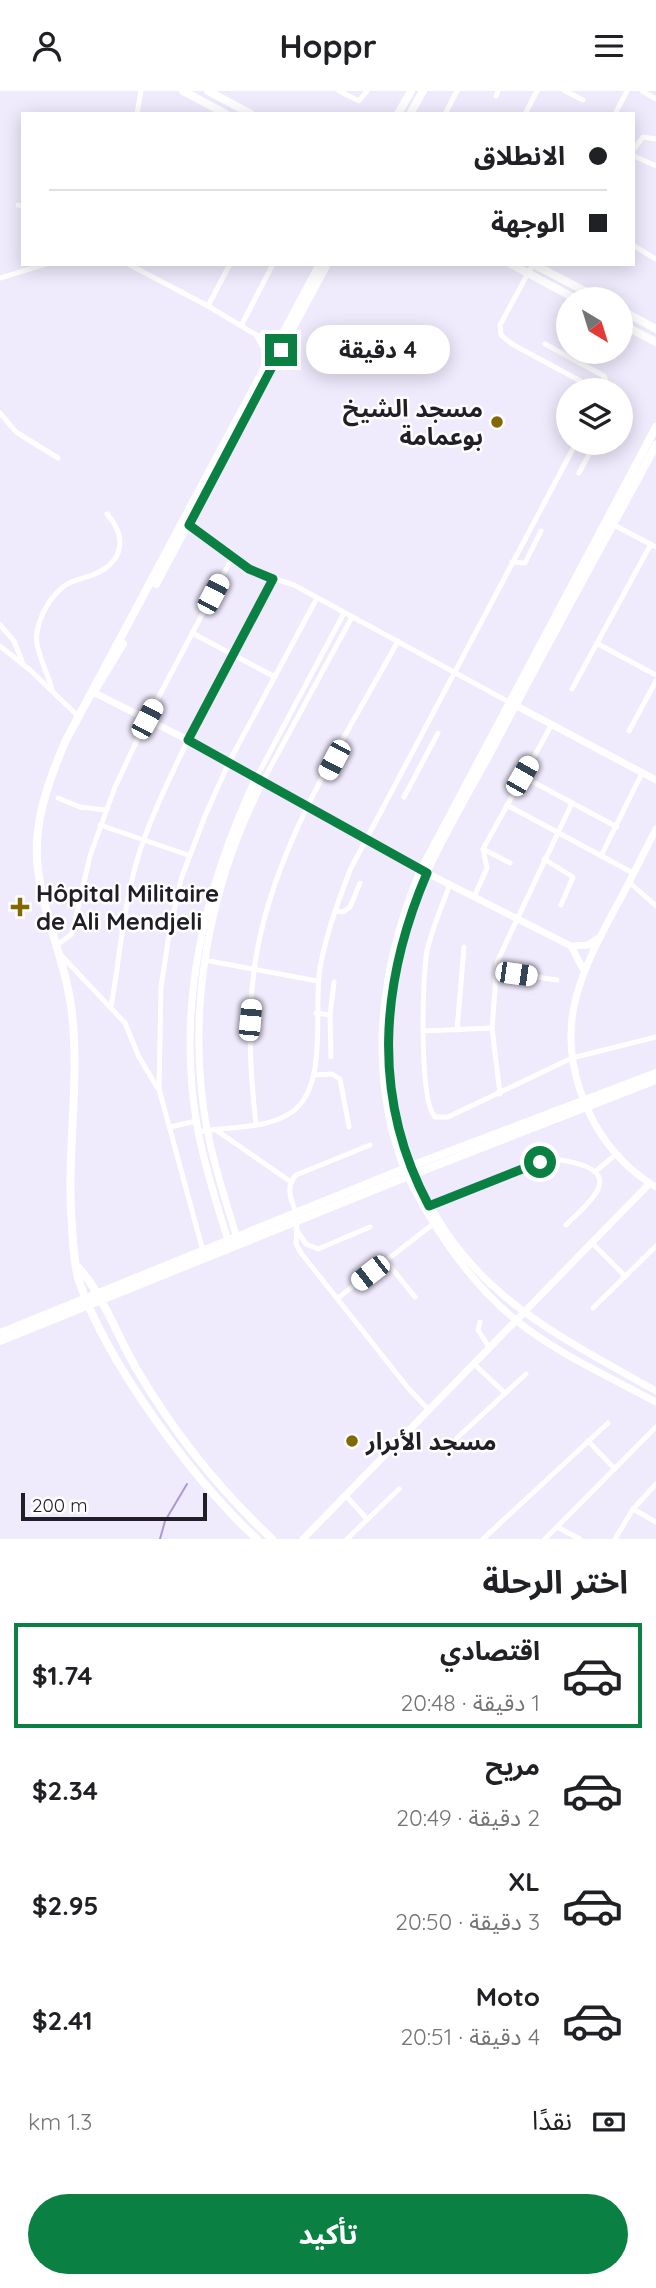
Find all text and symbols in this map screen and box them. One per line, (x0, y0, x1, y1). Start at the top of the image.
text: Hoppr (279, 26, 377, 66)
icon: person (28, 27, 66, 65)
icon: menu (590, 27, 628, 65)
text: الانطلاق (474, 139, 565, 172)
text: الوجهة (491, 206, 565, 239)
north arrow (556, 287, 634, 364)
map controls (556, 287, 633, 455)
callout: 4 دقيقة (306, 325, 449, 375)
route end (265, 334, 297, 366)
text: 4 دقيقة (339, 335, 417, 364)
button: layers (556, 378, 633, 455)
place label: مسجد الشيخ بوعمامة (343, 393, 483, 451)
marker: مسجد الشيخ بوعمامة (489, 414, 505, 430)
car (194, 571, 233, 617)
car (128, 696, 167, 742)
car (315, 737, 354, 783)
car (503, 753, 542, 799)
place label: Hôpital Militaire de Ali Mendjeli (36, 878, 219, 936)
marker: Hôpital Militaire de Ali Mendjeli (10, 897, 30, 917)
car (494, 961, 539, 987)
car (238, 998, 263, 1042)
route start (524, 1146, 556, 1178)
car (347, 1252, 394, 1294)
place label: مسجد الأبرار (365, 1426, 496, 1456)
marker: مسجد الأبرار (344, 1433, 360, 1449)
scale bar (21, 1490, 206, 1522)
text: 200 m (32, 1493, 88, 1517)
text: اختر الرحلة (482, 1561, 628, 1601)
text: اقتصادي (440, 1634, 540, 1667)
icon: car (561, 1644, 624, 1707)
text: $1.74 (32, 1659, 93, 1692)
text: 1 دقيقة · 20:48 (400, 1688, 540, 1717)
text: مريح (485, 1749, 540, 1782)
icon: car (561, 1759, 624, 1822)
text: $2.34 (32, 1774, 98, 1807)
text: 2 دقيقة · 20:49 (396, 1803, 540, 1832)
text: XL (508, 1865, 540, 1898)
icon: car (561, 1874, 624, 1937)
text: $2.95 (32, 1889, 99, 1922)
text: 3 دقيقة · 20:50 (395, 1907, 540, 1936)
text: Moto (476, 1980, 540, 2013)
icon: car (561, 1989, 624, 2052)
text: $2.41 (32, 2004, 93, 2037)
text: 4 دقيقة · 20:51 (400, 2022, 540, 2051)
icon: cash (590, 2103, 628, 2141)
text: نقدًا (532, 2104, 572, 2137)
text: 1.3 km (28, 2107, 92, 2136)
button: تأكيد (28, 2194, 628, 2274)

